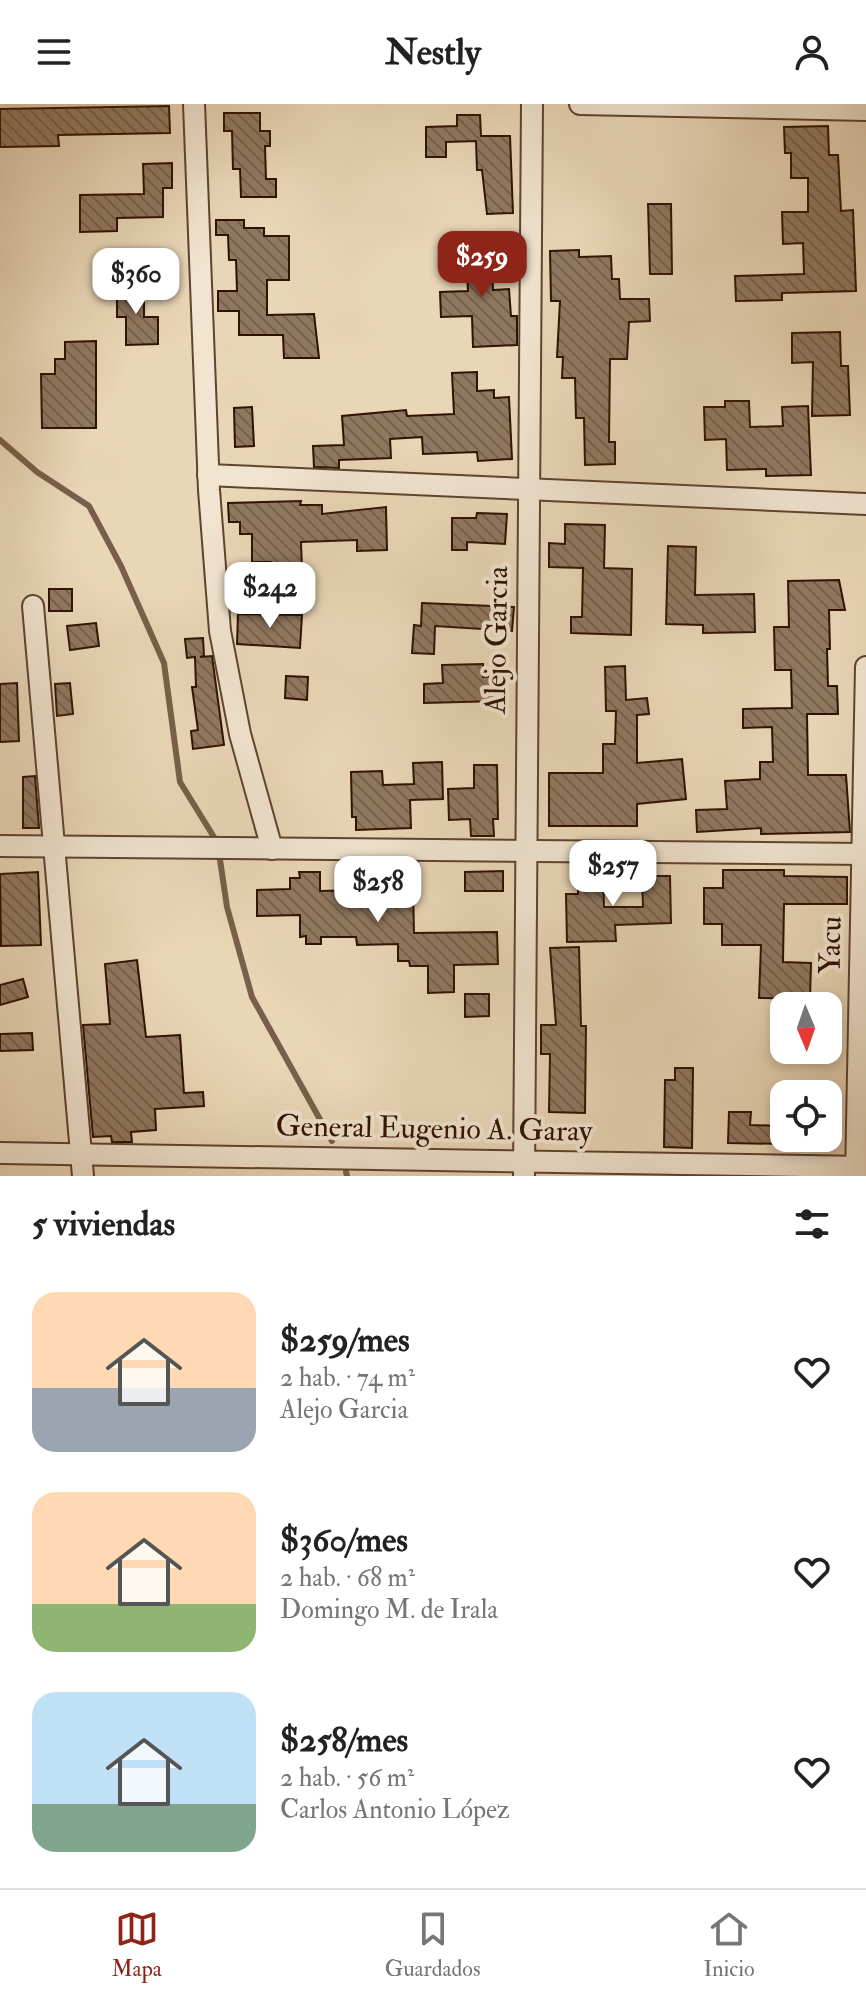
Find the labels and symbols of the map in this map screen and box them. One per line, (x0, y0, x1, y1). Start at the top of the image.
pin: $259 (435, 231, 529, 299)
pin: $360 (89, 248, 183, 316)
pin: $242 (223, 562, 317, 630)
street label: Alejo Garcia (477, 565, 516, 715)
pin: $257 (566, 840, 660, 908)
pin: $258 (331, 856, 425, 924)
street label: Yacu (811, 916, 850, 974)
north arrow (770, 992, 842, 1064)
street label: General Eugenio A. Garay (275, 1107, 594, 1150)

